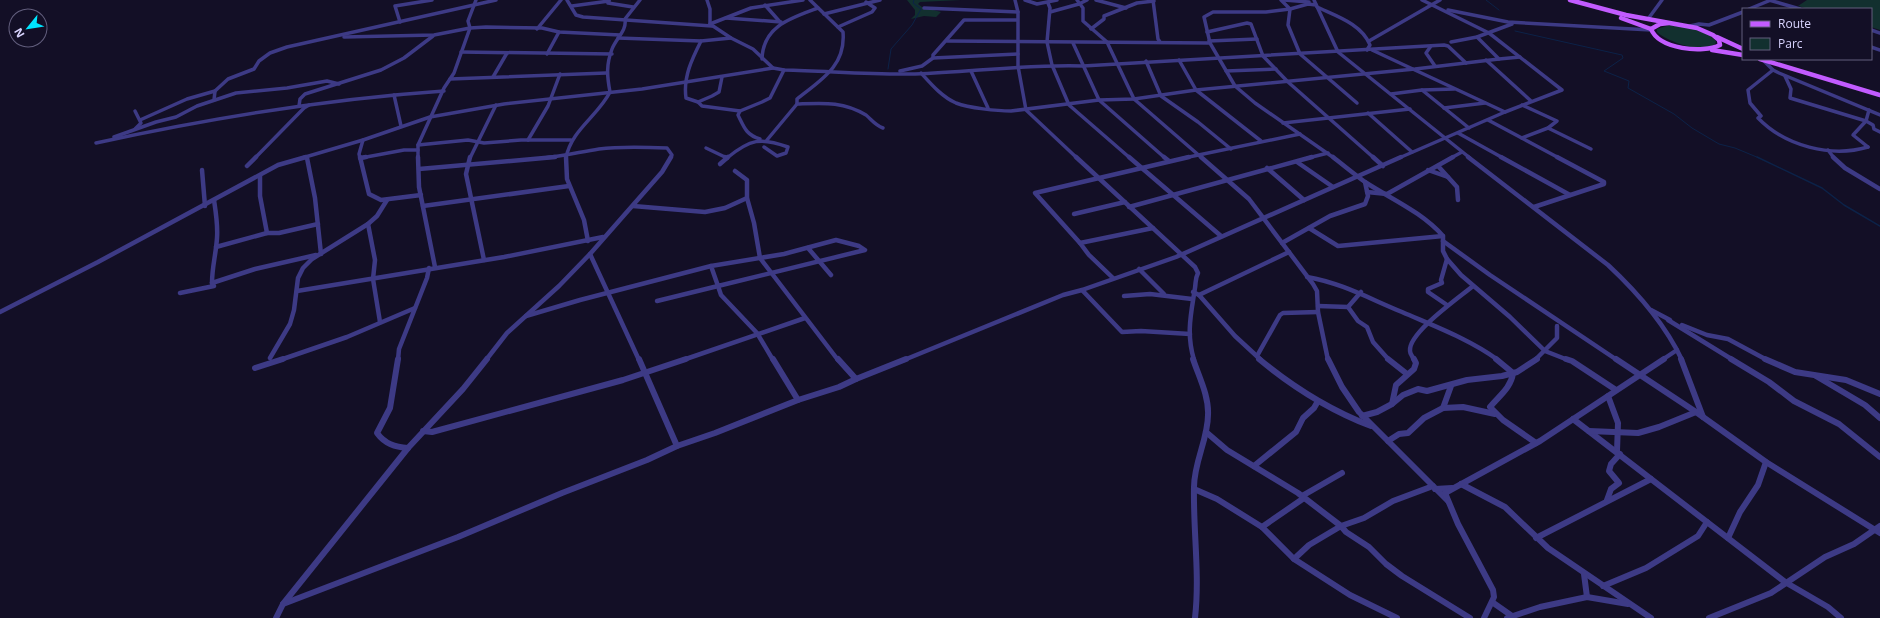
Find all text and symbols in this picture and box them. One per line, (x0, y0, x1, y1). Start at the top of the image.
north arrow (8, 8, 48, 48)
legend (1742, 8, 1872, 60)
text: Route (1778, 15, 1811, 32)
text: N (10, 26, 28, 41)
text: Parc (1778, 35, 1803, 52)

